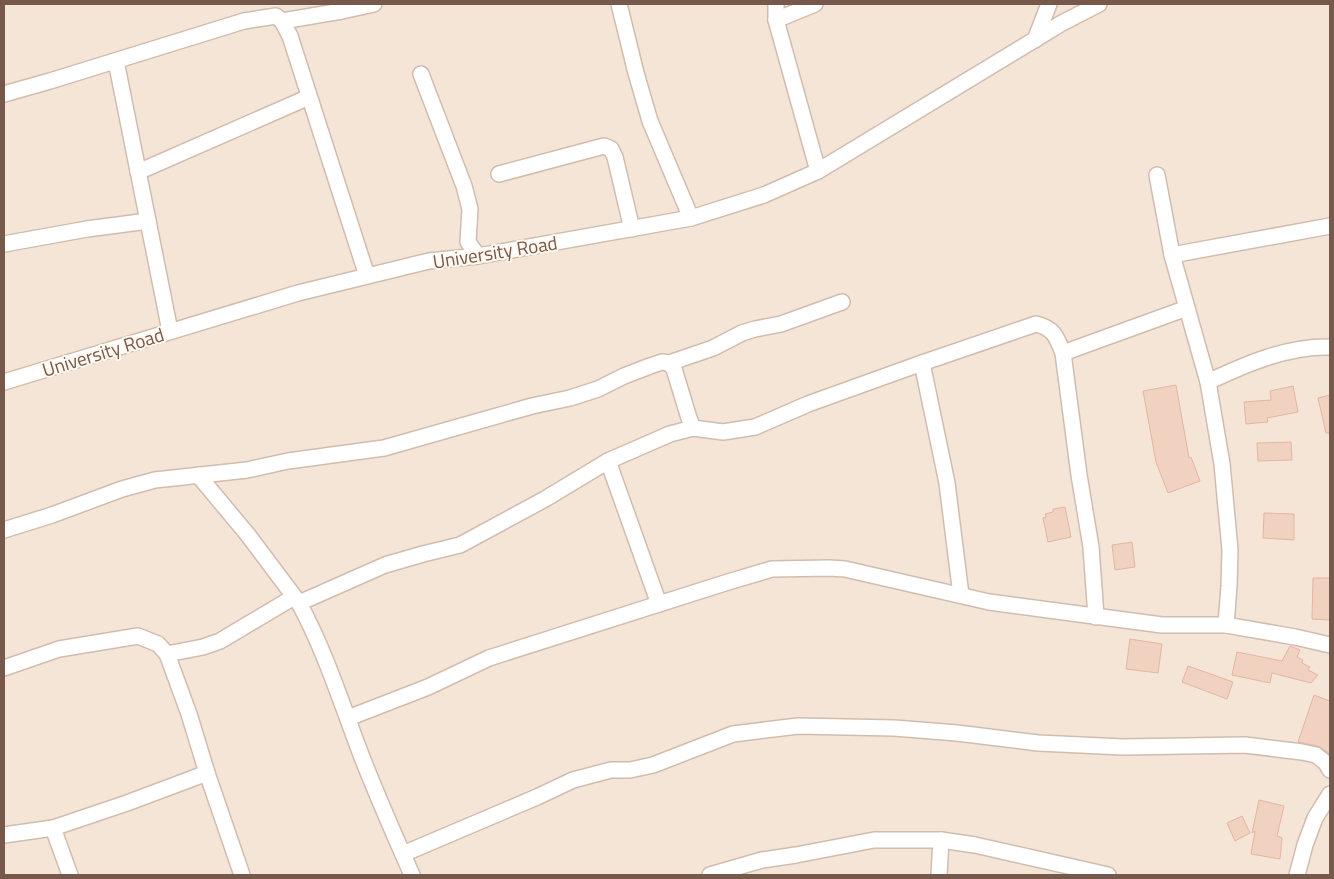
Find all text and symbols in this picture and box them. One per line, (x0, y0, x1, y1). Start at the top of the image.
street label: University Road (430, 227, 559, 276)
street label: University Road (38, 319, 167, 384)

